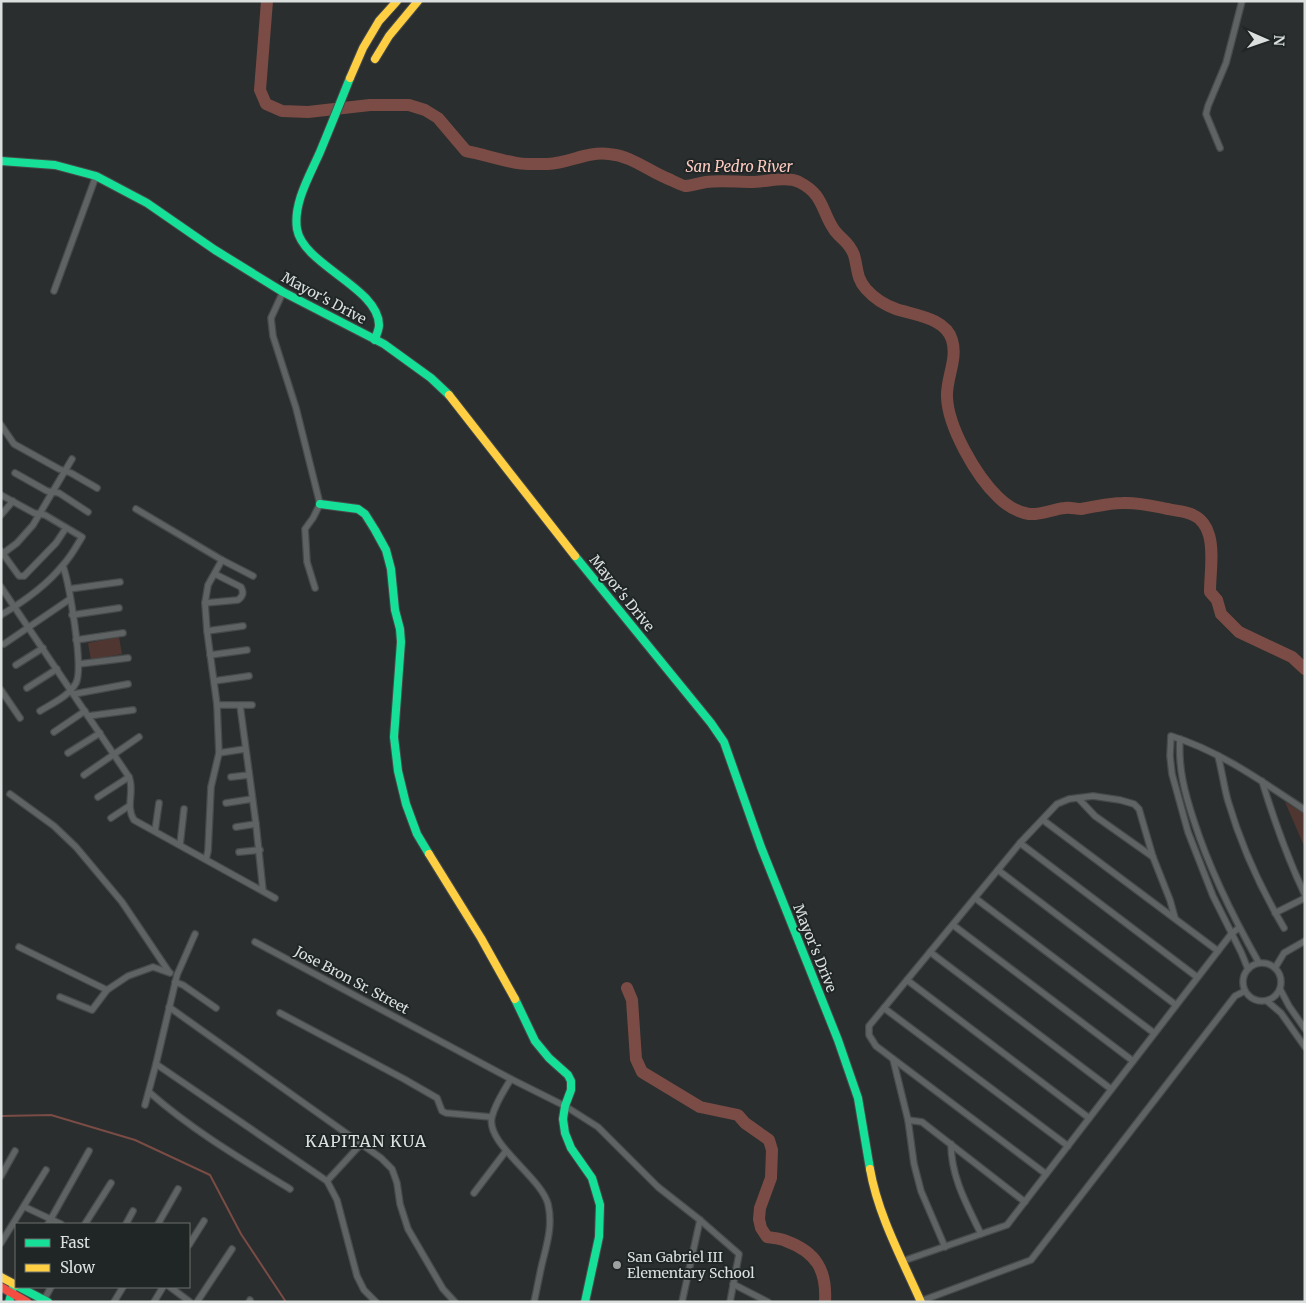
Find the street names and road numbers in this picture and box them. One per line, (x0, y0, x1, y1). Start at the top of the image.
street label: Mayor's Drive (279, 268, 369, 328)
street label: Mayor's Drive (586, 551, 658, 635)
street label: Mayor's Drive (789, 901, 841, 995)
street label: Jose Bron Sr. Street (291, 942, 413, 1018)

